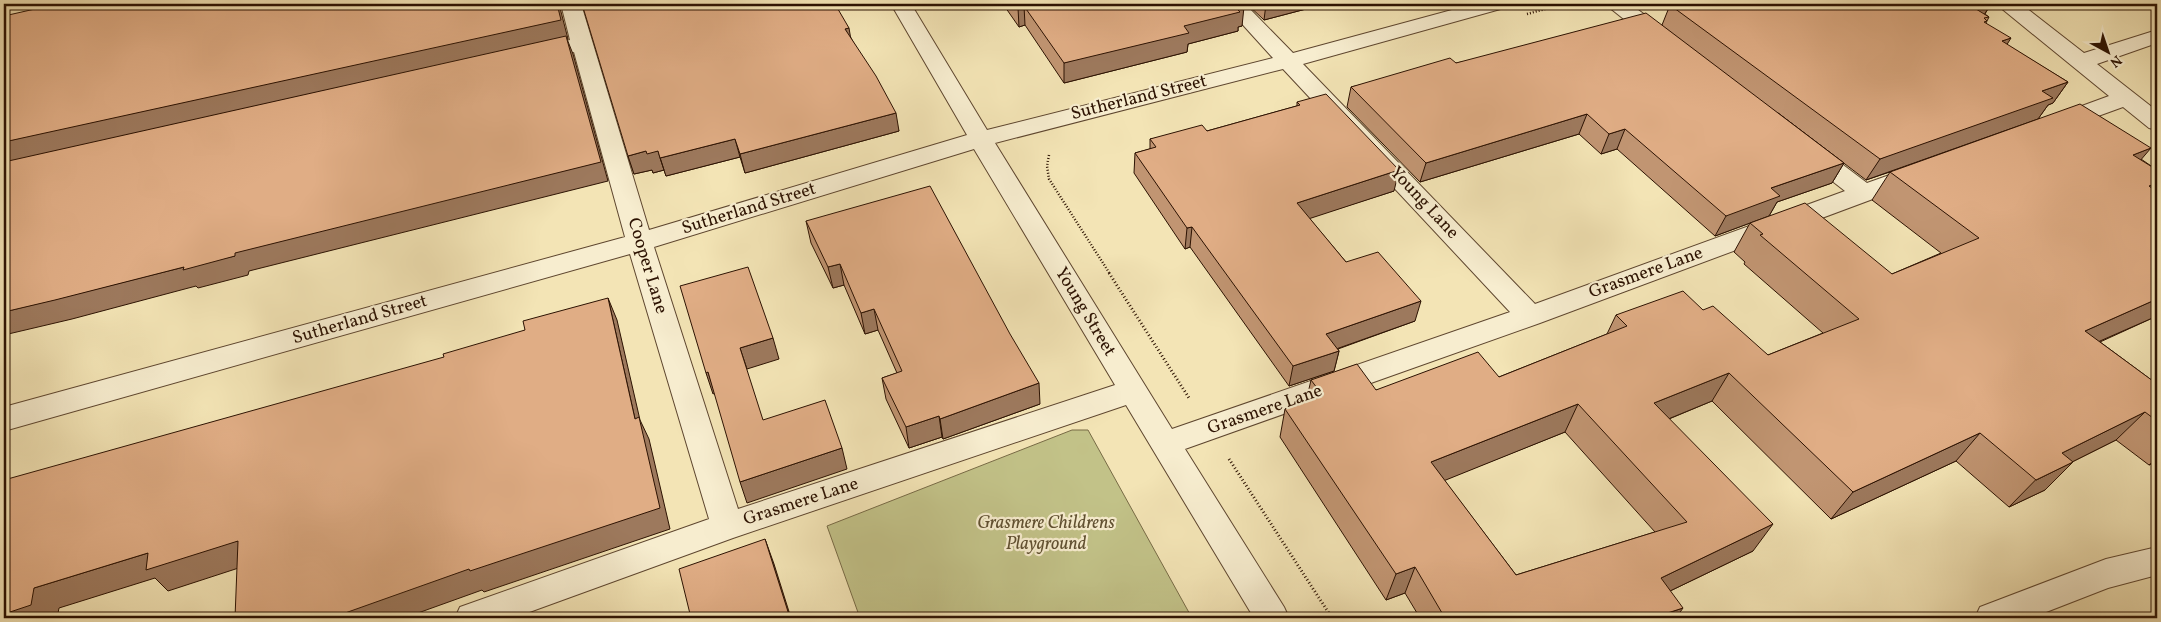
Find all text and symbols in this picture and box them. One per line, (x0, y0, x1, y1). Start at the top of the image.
north arrow (2084, 28, 2134, 78)
text: N (2105, 50, 2125, 71)
street label: Sutherland Street (1068, 69, 1210, 127)
street label: Young Lane (1384, 161, 1464, 245)
street label: Sutherland Street (679, 177, 819, 241)
street label: Cooper Lane (621, 215, 673, 317)
street label: Grasmere Lane (1585, 241, 1707, 305)
street label: Young Street (1048, 263, 1122, 361)
street label: Sutherland Street (290, 289, 430, 351)
street label: Grasmere Lane (1204, 379, 1326, 441)
street label: Grasmere Lane (740, 472, 862, 532)
park label: Grasmere Childrens Playground (977, 511, 1115, 557)

